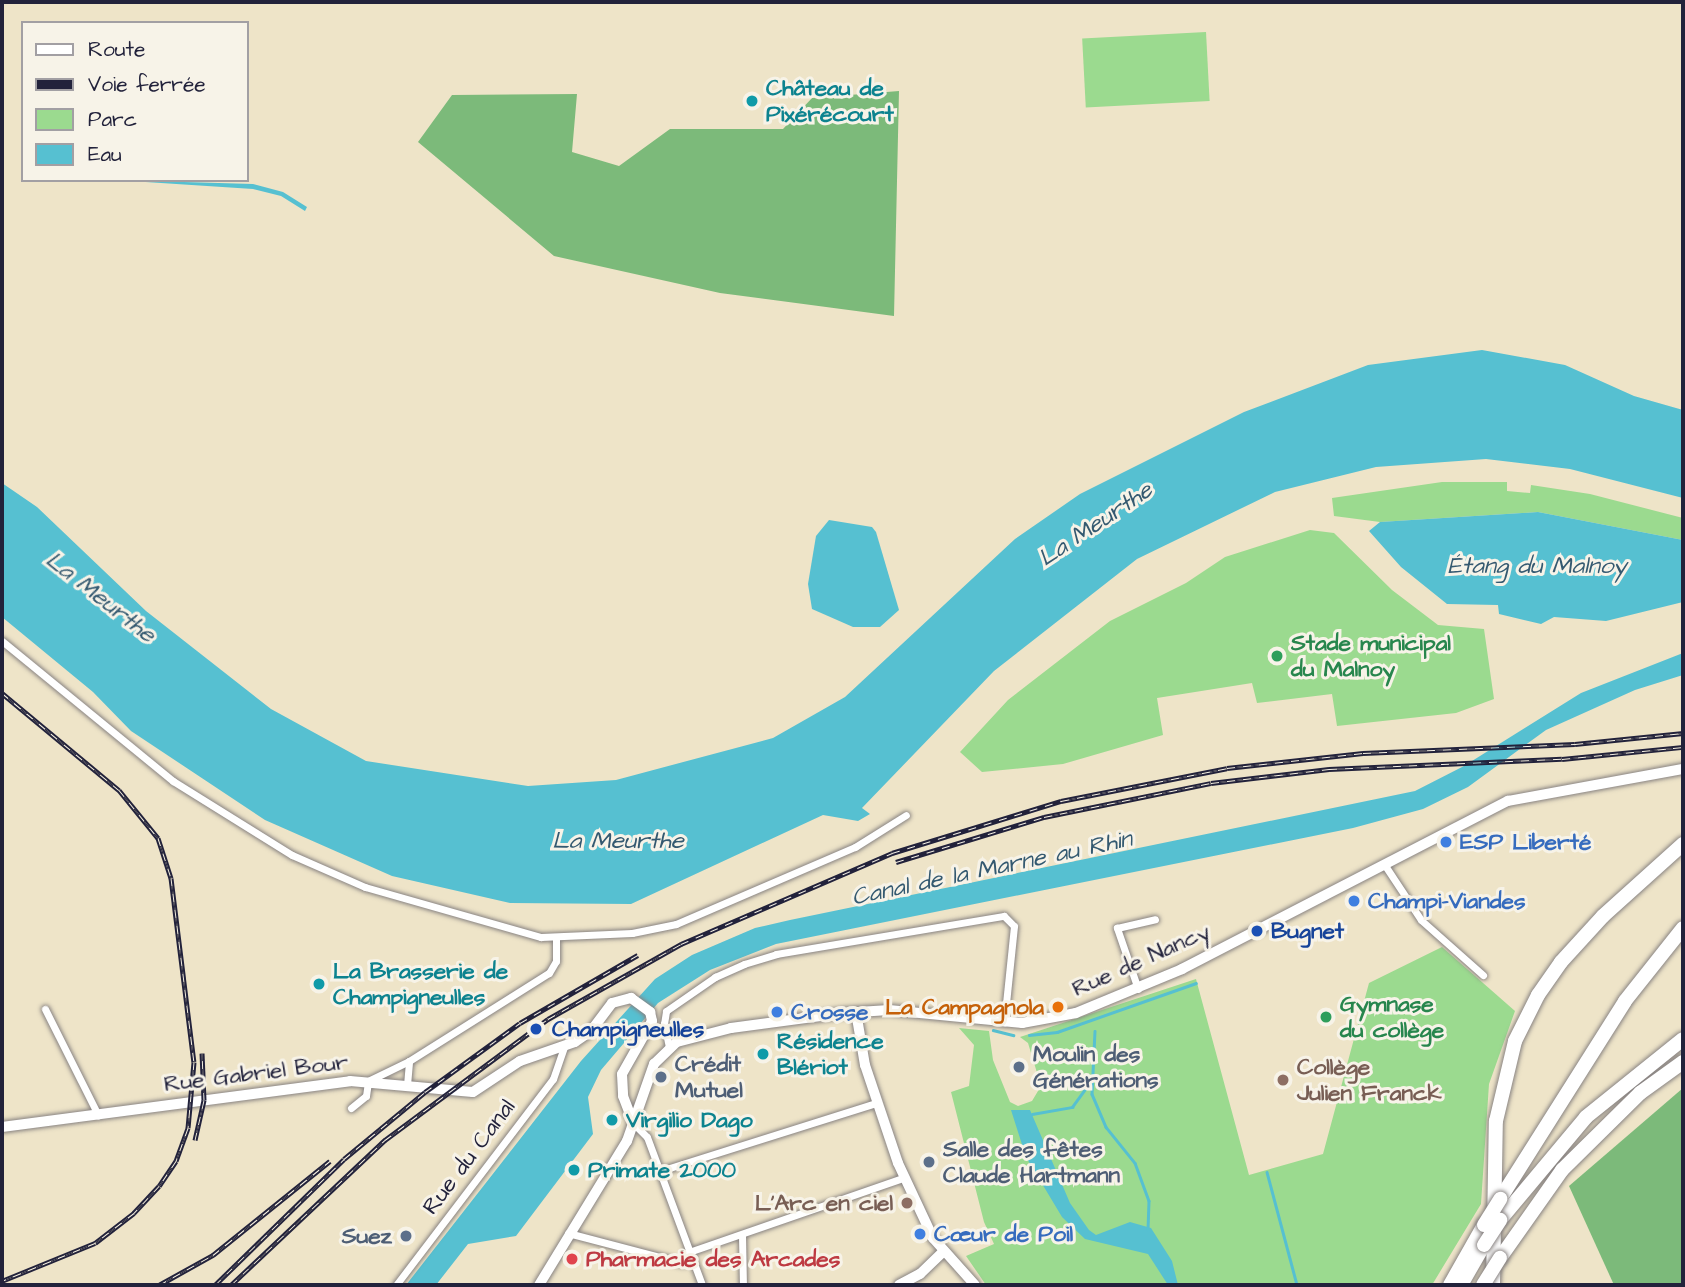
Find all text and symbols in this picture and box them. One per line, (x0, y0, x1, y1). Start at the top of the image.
legend (21, 21, 248, 182)
text: Route (88, 35, 145, 64)
text: Voie ferrée (88, 70, 206, 99)
place label: Château de Pixérécourt (766, 74, 894, 128)
marker: Château de Pixérécourt (744, 93, 760, 109)
text: Parc (88, 105, 137, 134)
text: Eau (88, 140, 122, 169)
water label: La Meurthe (1034, 476, 1158, 574)
water label: La Meurthe (39, 546, 161, 650)
water label: Étang du Malnoy (1448, 553, 1626, 581)
place label: Stade municipal du Malnoy (1291, 629, 1451, 683)
marker: Stade municipal du Malnoy (1269, 648, 1285, 664)
water label: Canal de la Marne au Rhin (849, 825, 1135, 913)
water label: La Meurthe (552, 828, 684, 856)
place label: ESP Liberté (1460, 828, 1591, 856)
marker: ESP Liberté (1438, 834, 1454, 850)
place label: Champi-Viandes (1368, 887, 1526, 915)
marker: Champi-Viandes (1346, 893, 1362, 909)
street label: Rue de Nancy (1068, 917, 1214, 1003)
place label: Bugnet (1271, 917, 1344, 945)
marker: Bugnet (1249, 923, 1265, 939)
place label: La Brasserie de Champigneulles (333, 957, 508, 1011)
marker: La Brasserie de Champigneulles (311, 976, 327, 992)
place label: Gymnase du collège (1340, 990, 1444, 1044)
place label: La Campagnola (885, 993, 1044, 1021)
place label: Crosse (791, 998, 868, 1026)
marker: La Campagnola (1050, 999, 1066, 1015)
marker: Crosse (769, 1004, 785, 1020)
marker: Gymnase du collège (1318, 1009, 1334, 1025)
place label: Champigneulles (552, 1015, 704, 1043)
marker: Champigneulles (526, 1019, 546, 1039)
place label: Résidence Blériot (777, 1027, 884, 1081)
place label: Moulin des Générations (1033, 1040, 1158, 1094)
marker: Résidence Blériot (755, 1046, 771, 1062)
street label: Rue Gabriel Bour (162, 1048, 350, 1098)
place label: Crédit Mutuel (675, 1050, 743, 1104)
place label: Collège Julien Franck (1297, 1053, 1442, 1107)
marker: Moulin des Générations (1011, 1059, 1027, 1075)
marker: Crédit Mutuel (653, 1069, 669, 1085)
marker: Collège Julien Franck (1275, 1072, 1291, 1088)
street label: Rue du Canal (417, 1094, 521, 1220)
place label: Virgilio Dago (626, 1106, 753, 1134)
marker: Virgilio Dago (604, 1112, 620, 1128)
place label: Salle des fêtes Claude Hartmann (943, 1135, 1120, 1189)
marker: Salle des fêtes Claude Hartmann (921, 1154, 937, 1170)
place label: Primate 2000 (588, 1156, 736, 1184)
marker: Primate 2000 (566, 1162, 582, 1178)
place label: L'Arc en ciel (755, 1189, 893, 1217)
marker: L'Arc en ciel (899, 1195, 915, 1211)
place label: Cœur de Poil (934, 1220, 1073, 1248)
place label: Suez (342, 1222, 392, 1250)
marker: Cœur de Poil (912, 1226, 928, 1242)
marker: Suez (398, 1228, 414, 1244)
place label: Pharmacie des Arcades (586, 1245, 840, 1273)
marker: Pharmacie des Arcades (564, 1251, 580, 1267)

